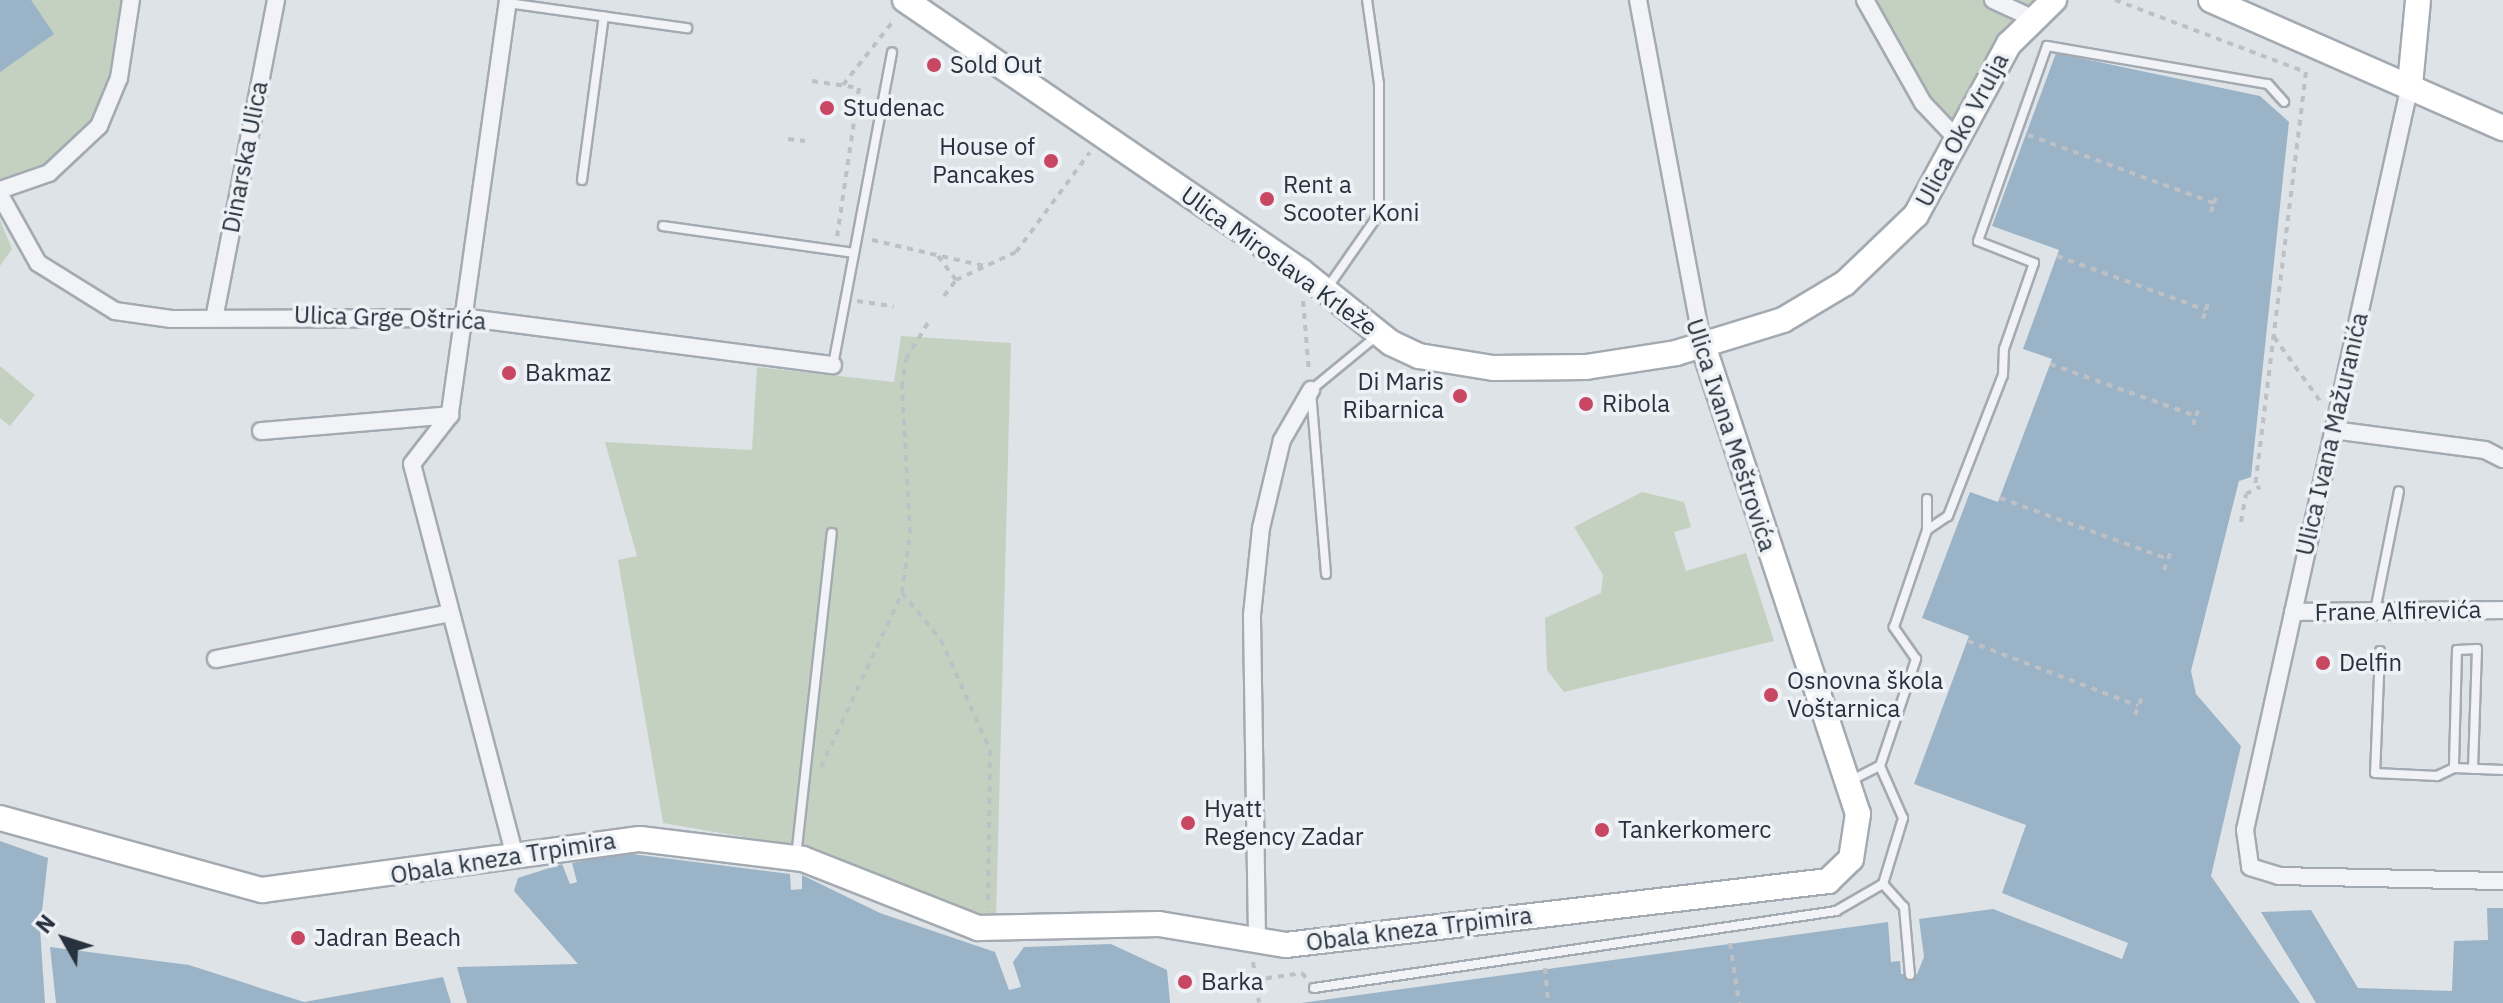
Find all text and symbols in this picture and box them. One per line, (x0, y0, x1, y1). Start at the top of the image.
street label: Ulica Oko Vrulja (1909, 48, 2015, 212)
place label: Sold Out (950, 51, 1043, 79)
marker: Sold Out (925, 56, 943, 74)
street label: Dinarska Ulica (216, 79, 274, 235)
place label: Studenac (843, 94, 945, 122)
marker: Studenac (818, 99, 836, 117)
place label: House of Pancakes (932, 133, 1035, 189)
marker: House of Pancakes (1042, 152, 1060, 170)
place label: Rent a Scooter Koni (1283, 171, 1419, 227)
street label: Ulica Miroslava Krleže (1175, 180, 1383, 342)
marker: Rent a Scooter Koni (1258, 190, 1276, 208)
street label: Ulica Grge Oštrića (293, 300, 487, 336)
street label: Ulica Ivana Mažuranića (2290, 310, 2374, 558)
street label: Ulica Ivana Meštrovića (1680, 315, 1782, 555)
place label: Bakmaz (525, 359, 611, 387)
marker: Bakmaz (500, 364, 518, 382)
place label: Di Maris Ribarnica (1343, 368, 1444, 424)
marker: Di Maris Ribarnica (1451, 387, 1469, 405)
place label: Ribola (1602, 390, 1670, 418)
marker: Ribola (1577, 395, 1595, 413)
street label: Frane Alfirevića (2314, 595, 2482, 627)
place label: Delfin (2339, 649, 2402, 677)
marker: Delfin (2314, 654, 2332, 672)
place label: Osnovna škola Voštarnica (1787, 667, 1943, 723)
marker: Osnovna škola Voštarnica (1762, 686, 1780, 704)
place label: Hyatt Regency Zadar (1204, 795, 1364, 851)
marker: Hyatt Regency Zadar (1179, 814, 1197, 832)
place label: Tankerkomerc (1618, 816, 1771, 844)
marker: Tankerkomerc (1593, 821, 1611, 839)
street label: Obala kneza Trpimira (388, 826, 618, 890)
north arrow (24, 899, 104, 979)
street label: Obala kneza Trpimira (1304, 901, 1534, 957)
text: N (29, 908, 61, 939)
place label: Jadran Beach (314, 924, 461, 952)
marker: Jadran Beach (289, 929, 307, 947)
place label: Barka (1201, 968, 1264, 996)
marker: Barka (1176, 973, 1194, 991)

